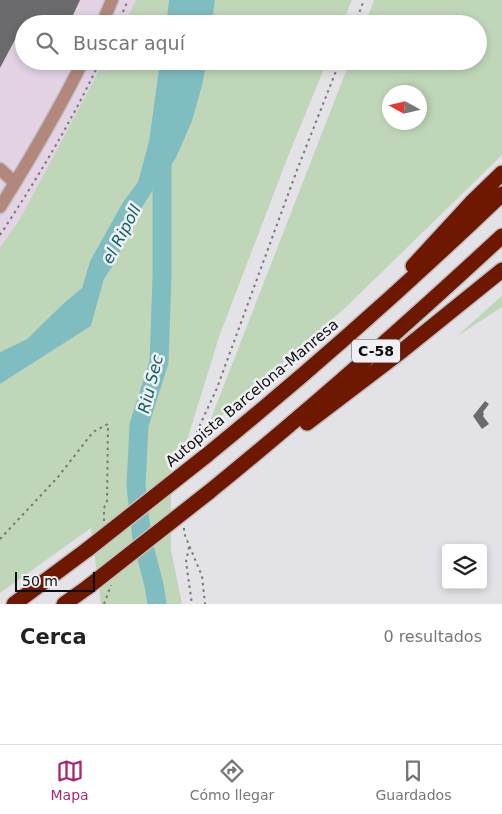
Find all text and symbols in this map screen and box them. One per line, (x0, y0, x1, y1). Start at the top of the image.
search box (15, 15, 487, 70)
icon: search (33, 29, 61, 57)
text: Buscar aquí (73, 32, 185, 54)
north arrow (382, 85, 427, 130)
water label: el Ripoll (98, 201, 145, 267)
street label: Autopista Barcelona-Manresa (162, 315, 342, 471)
road number: C-58 (352, 340, 400, 362)
water label: Riu Sec (134, 353, 167, 415)
map controls (442, 544, 487, 589)
button: layers (442, 544, 487, 589)
scale bar (15, 569, 95, 592)
text: 50 m (22, 573, 58, 589)
text: Cerca (20, 625, 87, 649)
text: 0 resultados (383, 627, 482, 646)
tab: Mapa (51, 757, 89, 803)
tab: Cómo llegar (190, 757, 274, 803)
tab: Guardados (375, 757, 451, 803)

